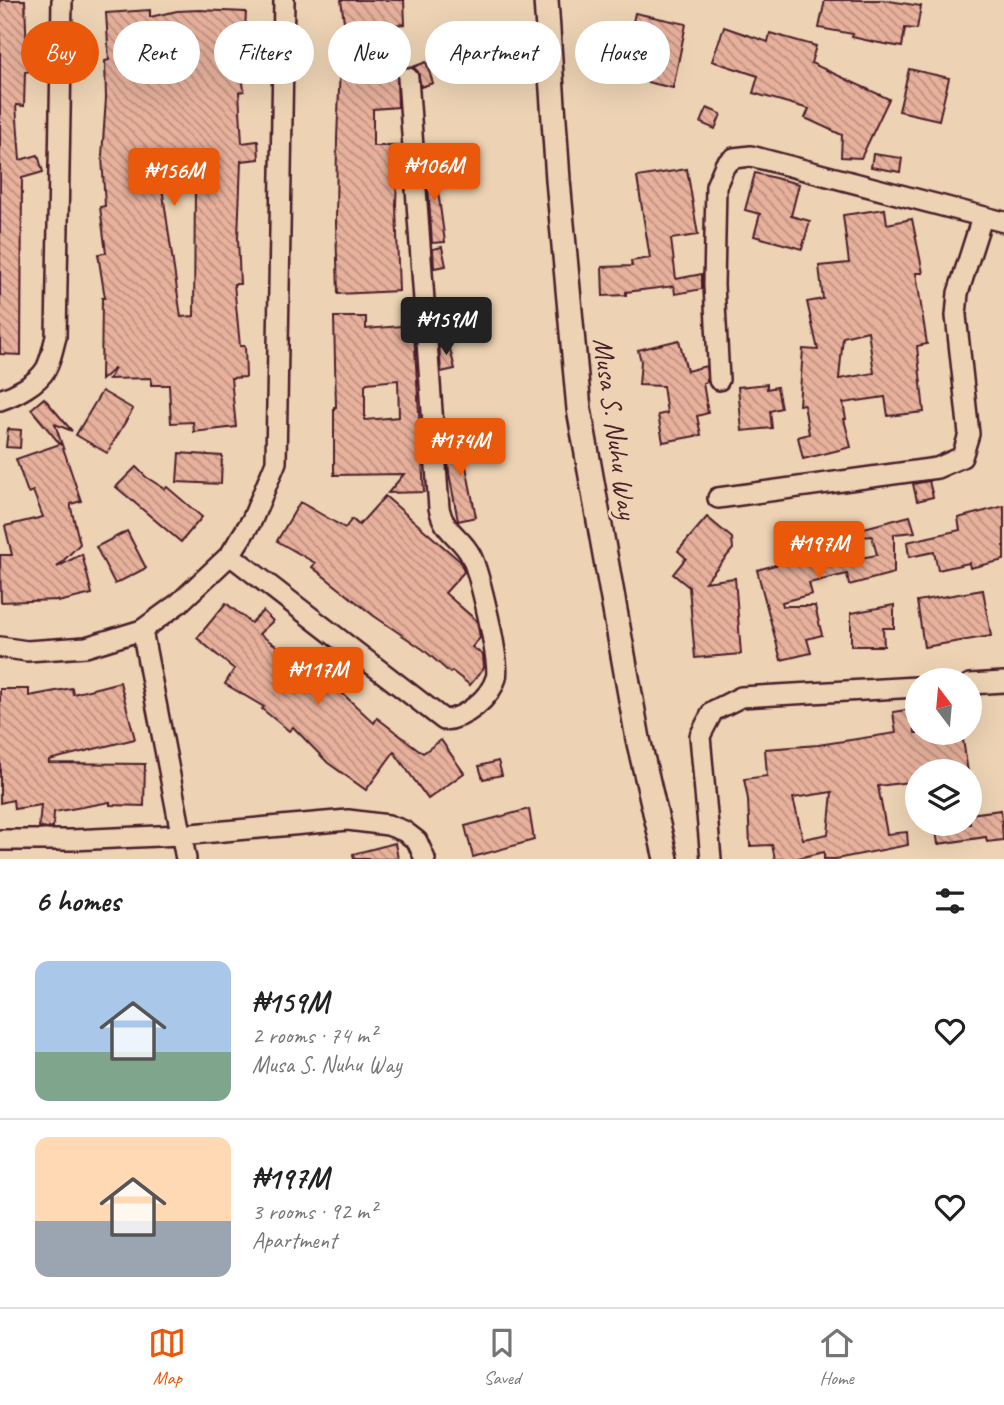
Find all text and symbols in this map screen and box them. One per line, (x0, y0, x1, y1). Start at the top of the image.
chip: Buy (21, 21, 99, 84)
chip: Rent (113, 21, 200, 84)
chip: Filters (214, 21, 314, 84)
chip: New (328, 21, 411, 84)
chip: Apartment (425, 21, 561, 84)
chip: House (575, 21, 670, 84)
pin: ₦106M (385, 144, 483, 203)
pin: ₦156M (125, 148, 223, 208)
text: ₦106M (404, 151, 464, 180)
text: ₦156M (144, 156, 204, 185)
pin: ₦159M (397, 298, 495, 357)
text: ₦159M (417, 305, 475, 334)
street label: Musa S. Nuhu Way (585, 335, 646, 523)
pin: ₦174M (411, 419, 509, 478)
text: ₦174M (430, 426, 490, 455)
pin: ₦197M (770, 522, 868, 581)
text: ₦197M (790, 529, 848, 558)
pin: ₦117M (269, 648, 367, 707)
text: ₦117M (288, 655, 348, 684)
north arrow (905, 668, 982, 746)
map controls (905, 668, 982, 836)
button: layers (905, 759, 982, 836)
text: 6 homes (35, 882, 120, 920)
icon: filters (931, 882, 969, 920)
text: ₦159M (252, 983, 328, 1021)
icon: home (91, 989, 175, 1073)
icon: heart (931, 1012, 969, 1050)
text: 2 rooms · 74 m² (252, 1021, 376, 1050)
text: Musa S. Nuhu Way (252, 1050, 402, 1079)
text: ₦197M (252, 1159, 329, 1197)
icon: home (91, 1165, 175, 1249)
icon: heart (931, 1188, 969, 1226)
text: 3 rooms · 92 m² (252, 1197, 376, 1226)
text: Apartment (252, 1226, 337, 1255)
tab: Map (148, 1324, 186, 1390)
tab: Saved (483, 1324, 521, 1390)
tab: Home (818, 1324, 856, 1390)

